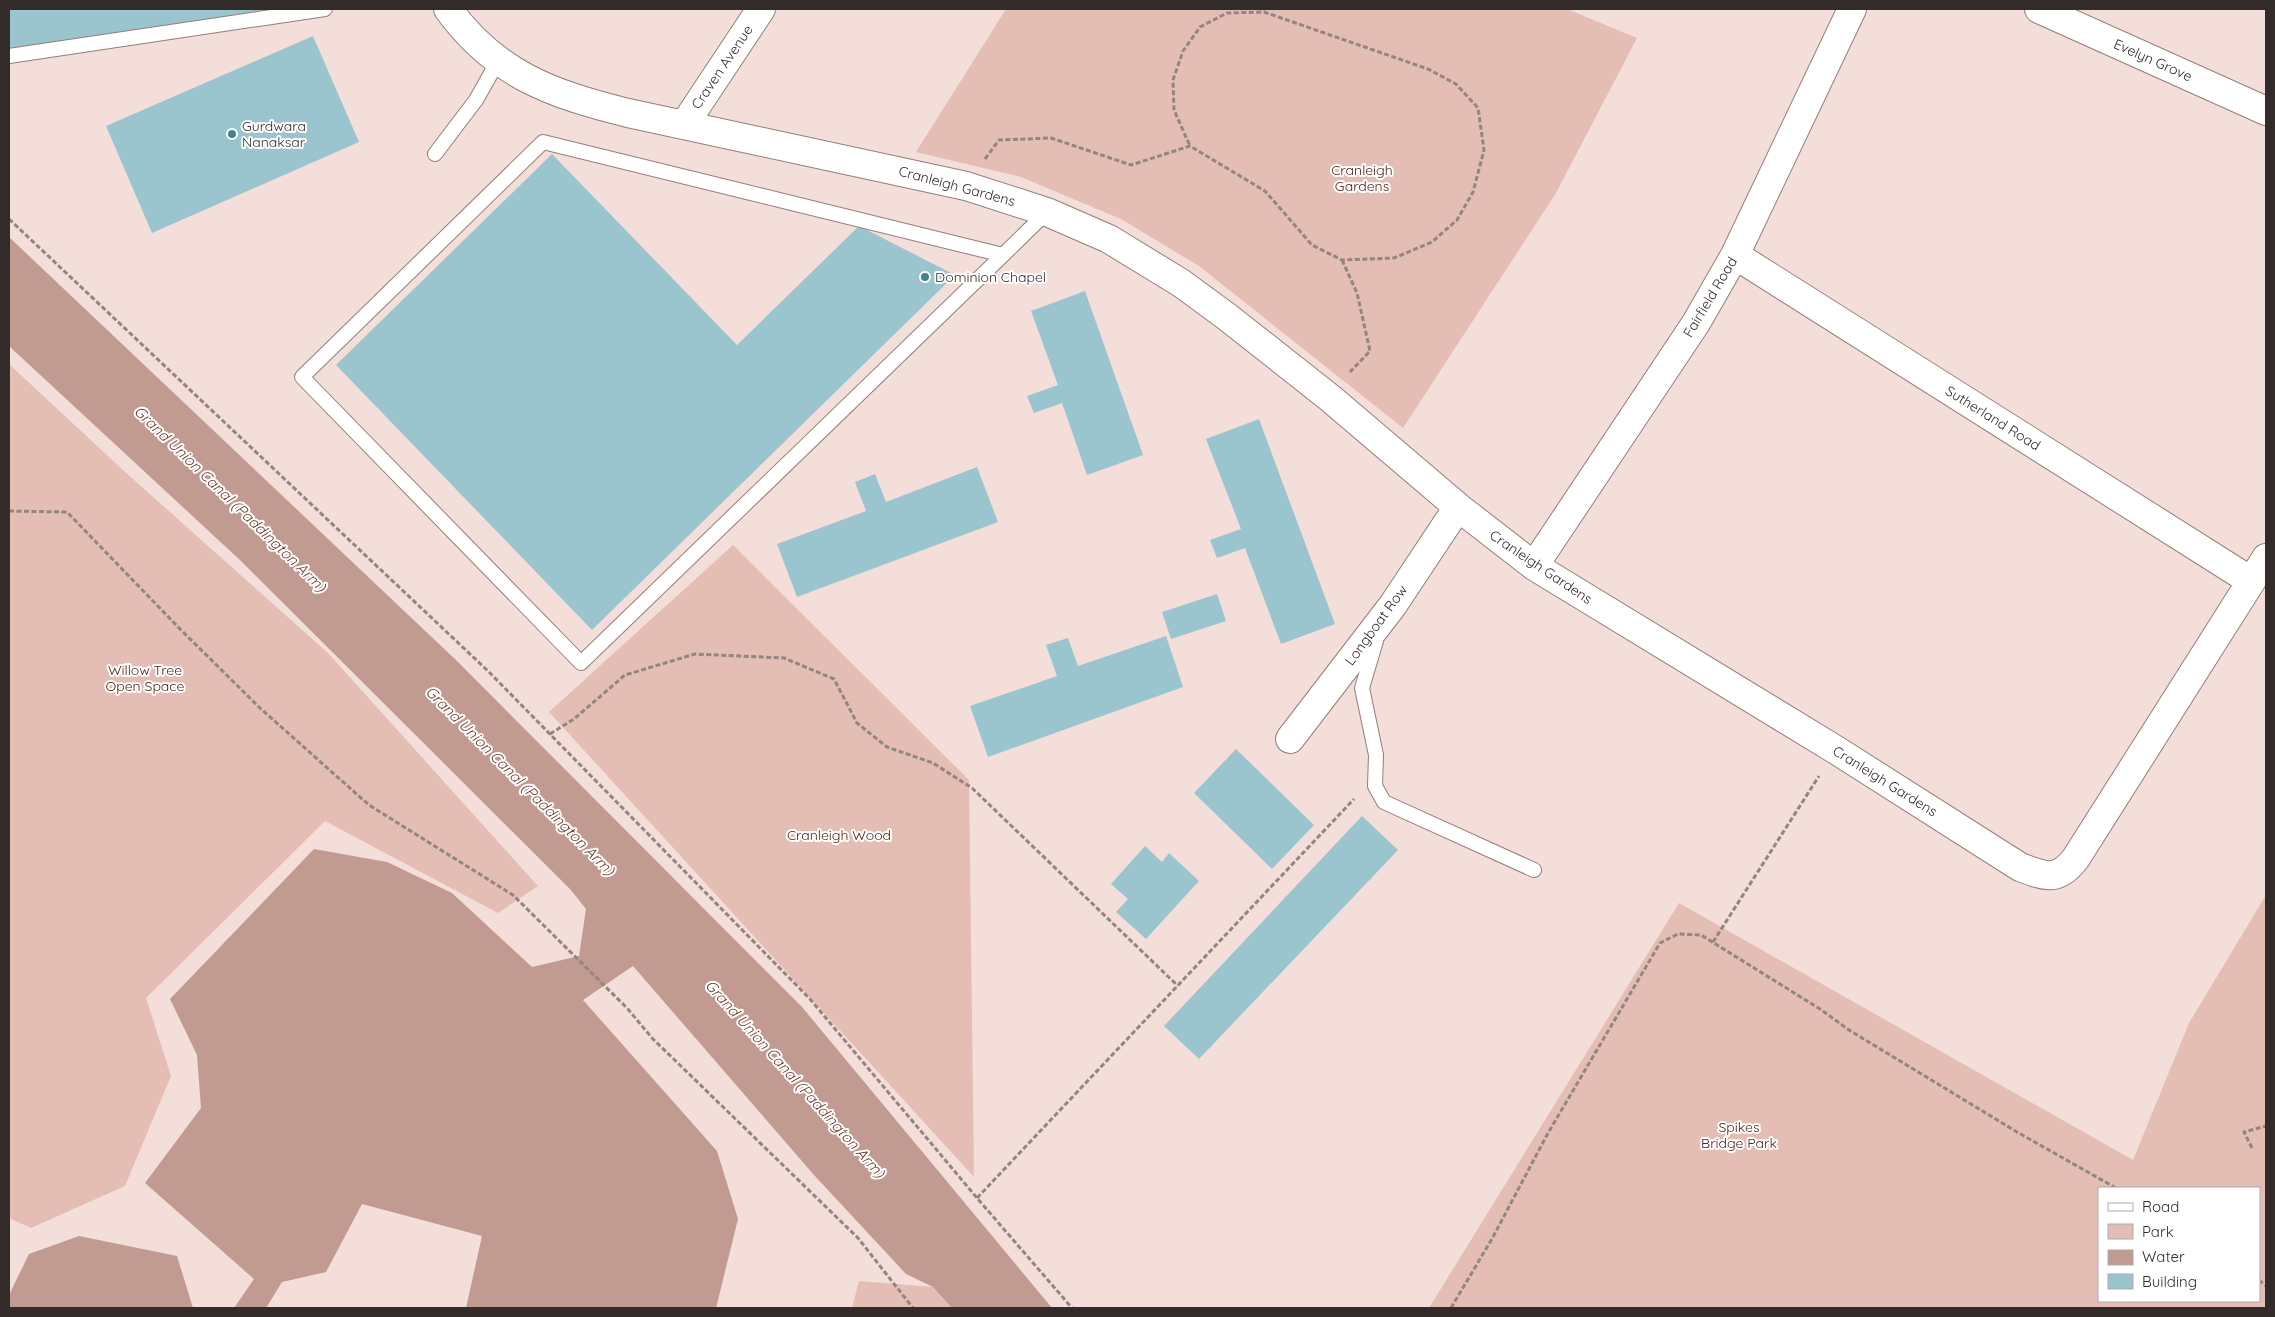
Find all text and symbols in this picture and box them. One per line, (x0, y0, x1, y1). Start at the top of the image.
street label: Craven Avenue (687, 21, 757, 113)
street label: Evelyn Grove (2111, 35, 2195, 85)
place label: Gurdwara Nanaksar (242, 117, 306, 151)
marker: Gurdwara Nanaksar (226, 128, 238, 140)
park label: Cranleigh Gardens (1331, 161, 1393, 195)
street label: Cranleigh Gardens (897, 162, 1017, 210)
street label: Fairfield Road (1679, 254, 1741, 340)
place label: Dominion Chapel (935, 268, 1046, 286)
marker: Dominion Chapel (919, 271, 931, 283)
street label: Sutherland Road (1942, 382, 2044, 454)
water label: Grand Union Canal (Paddington Arm) (130, 401, 332, 597)
street label: Cranleigh Gardens (1486, 526, 1596, 608)
street label: Longboat Row (1341, 581, 1411, 669)
park label: Willow Tree Open Space (105, 661, 185, 695)
water label: Grand Union Canal (Paddington Arm) (422, 682, 620, 880)
street label: Cranleigh Gardens (1829, 742, 1941, 820)
park label: Cranleigh Wood (787, 826, 891, 844)
water label: Grand Union Canal (Paddington Arm) (701, 976, 890, 1183)
park label: Spikes Bridge Park (1701, 1118, 1777, 1152)
legend (2098, 1187, 2260, 1302)
text: Road (2142, 1197, 2179, 1216)
text: Park (2142, 1222, 2174, 1241)
text: Water (2142, 1247, 2185, 1266)
text: Building (2142, 1272, 2197, 1291)

